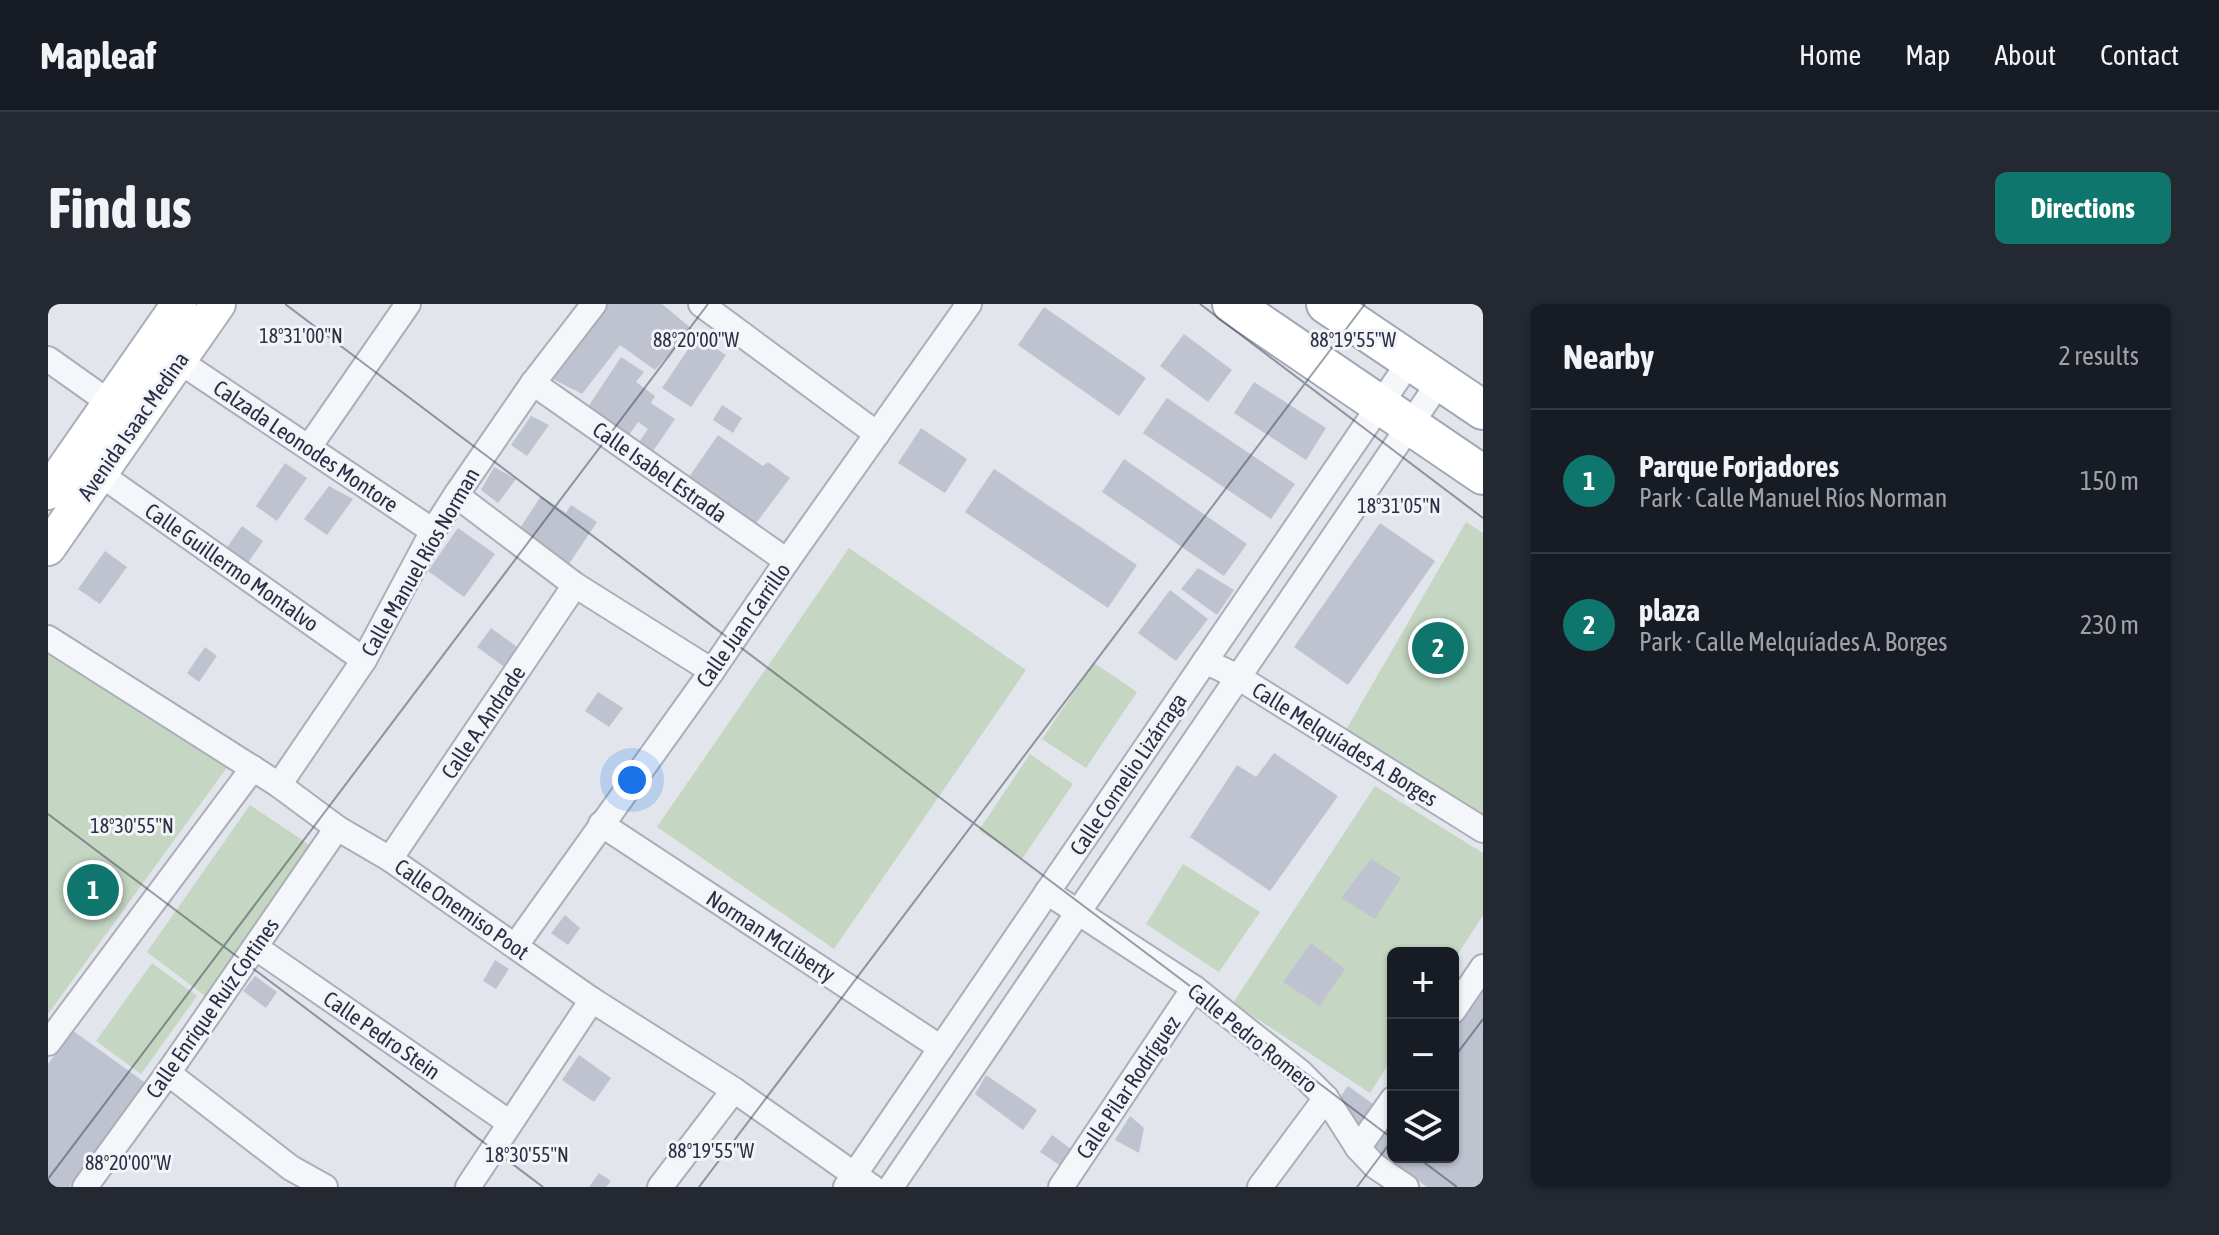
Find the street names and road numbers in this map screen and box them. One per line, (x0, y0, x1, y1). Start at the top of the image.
street label: Avenida Isaac Medina (72, 347, 194, 505)
street label: Calzada Leonodes Montore (209, 374, 403, 518)
street label: Calle Isabel Estrada (588, 416, 732, 528)
street label: Calle Manuel Ríos Norman (355, 463, 485, 661)
street label: Calle Guillermo Montalvo (140, 497, 324, 637)
street label: Calle Juan Carrillo (690, 558, 796, 692)
street label: Calle A. Andrade (436, 660, 530, 784)
street label: Calle Melquíades A. Borges (1248, 676, 1443, 812)
street label: Calle Cornelio Lizárraga (1064, 688, 1192, 860)
street label: Calle Onemiso Poot (390, 853, 534, 965)
street label: Norman McLiberty (702, 885, 840, 987)
street label: Calle Enrique Ruíz Cortines (140, 913, 284, 1103)
street label: Calle Pedro Romero (1183, 978, 1323, 1098)
street label: Calle Pedro Stein (319, 985, 445, 1085)
street label: Calle Pilar Rodríguez (1071, 1011, 1185, 1163)

